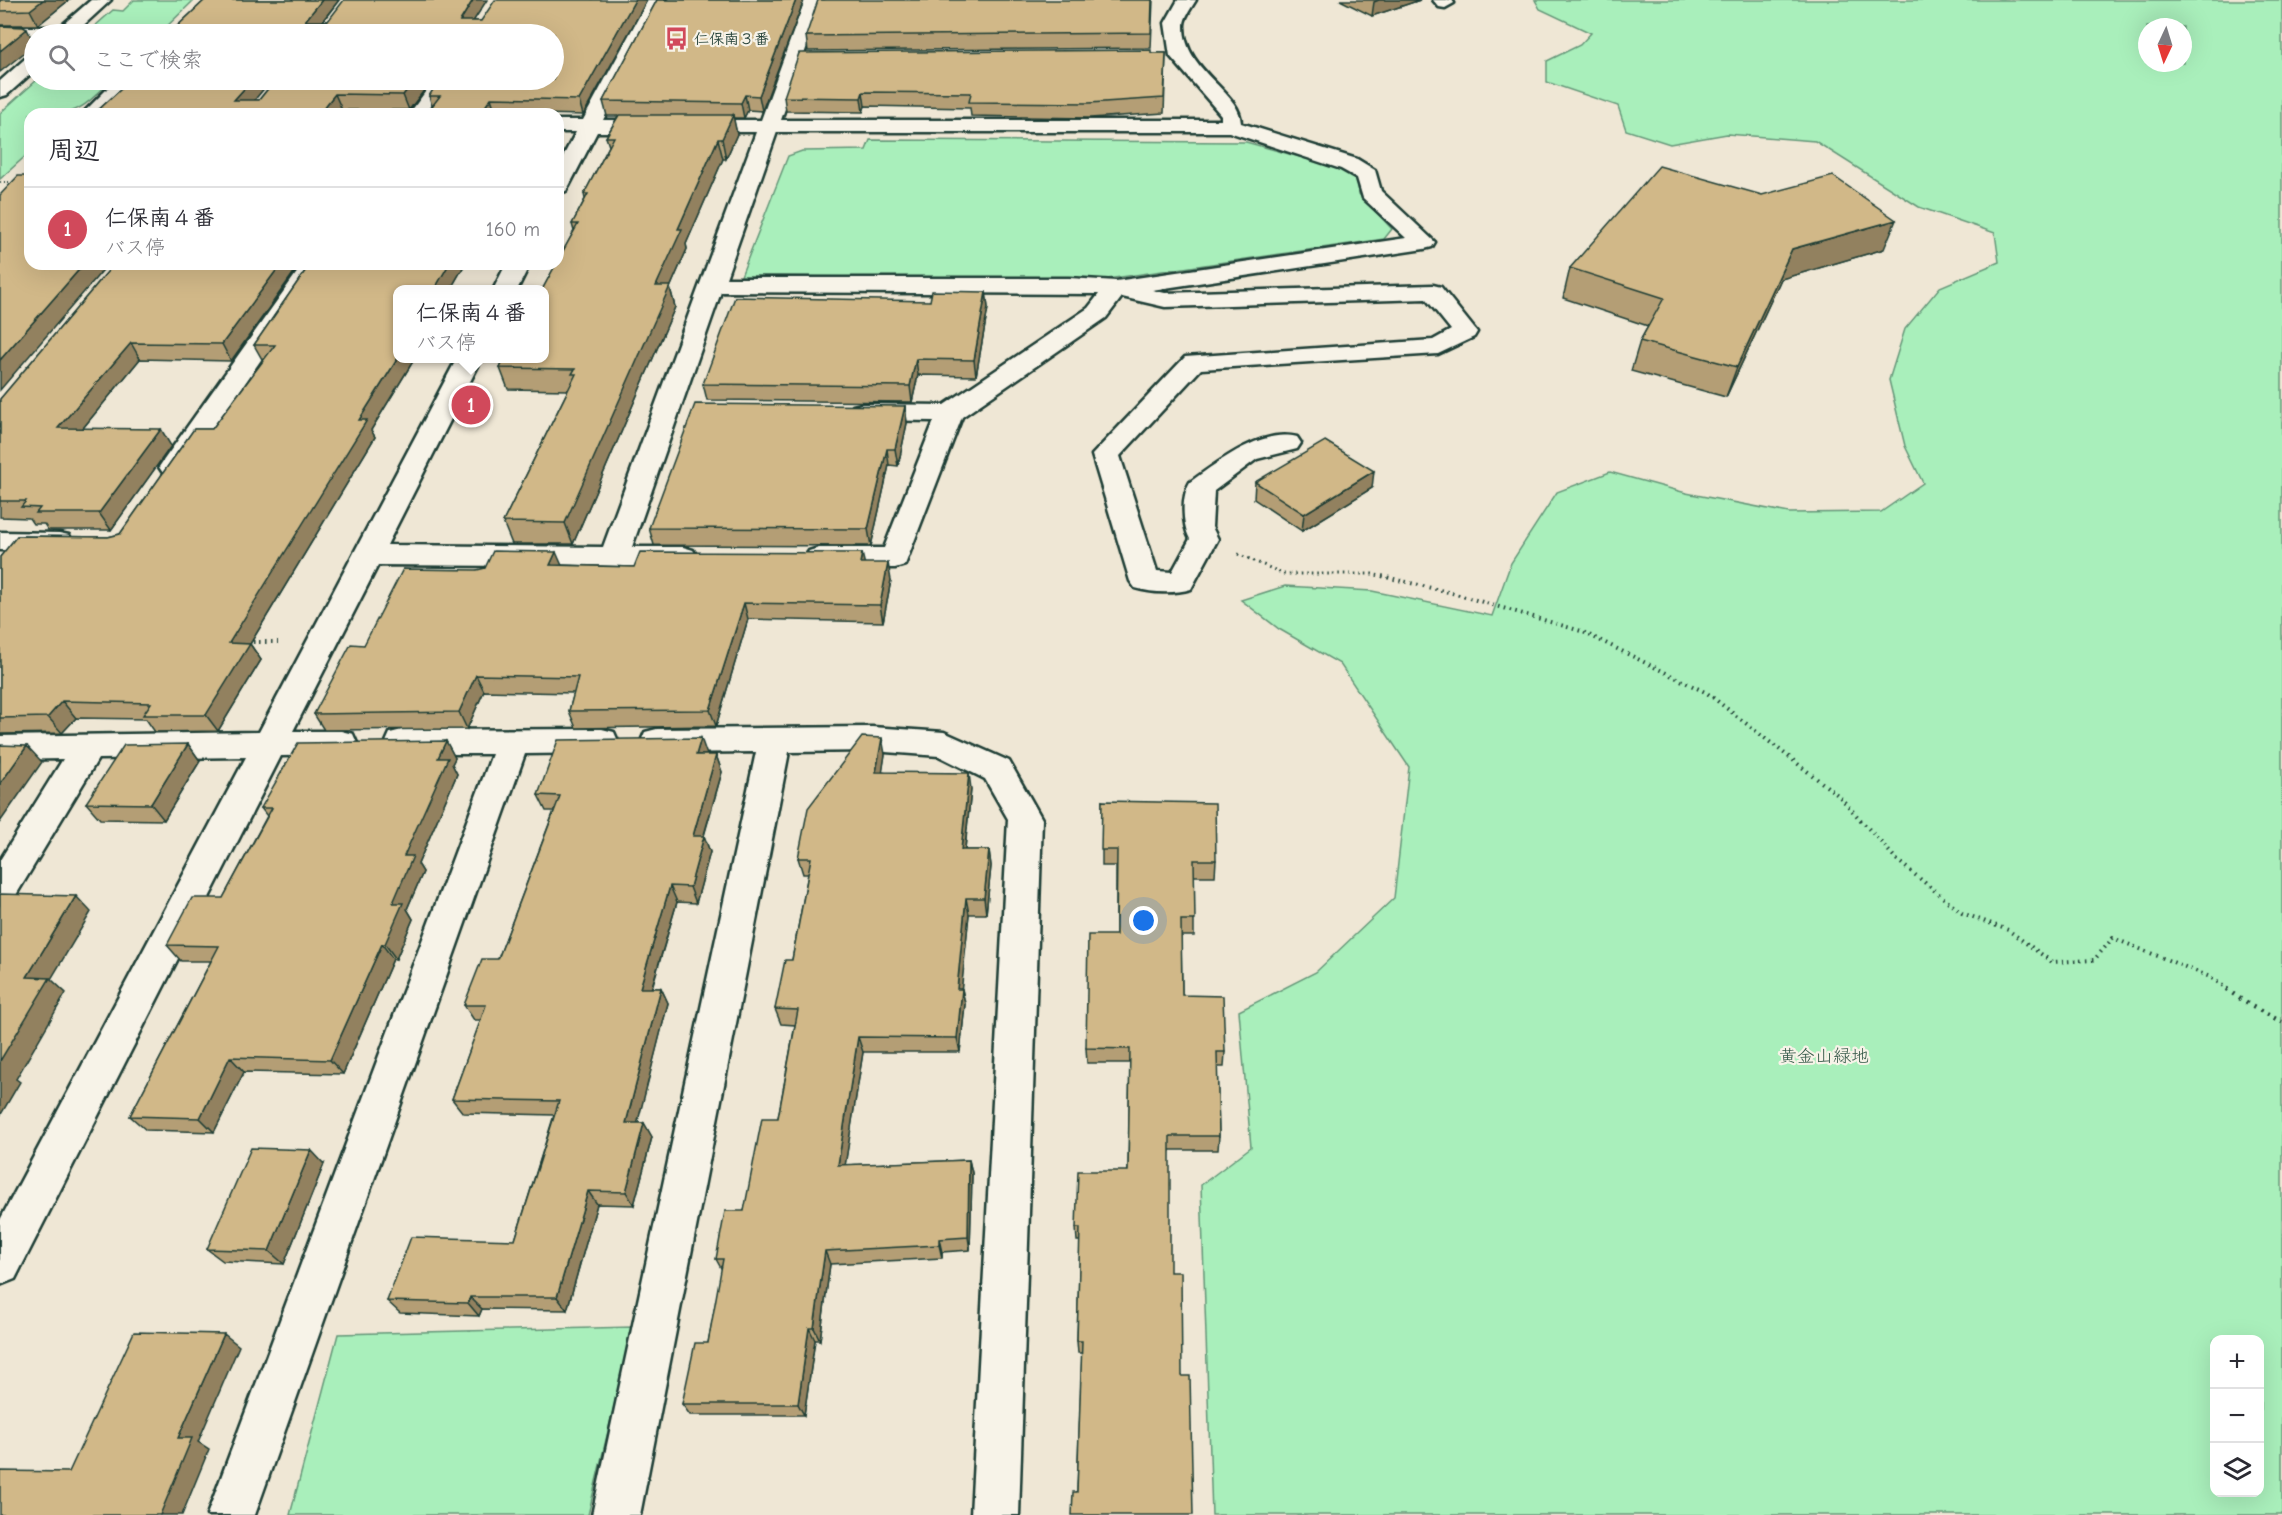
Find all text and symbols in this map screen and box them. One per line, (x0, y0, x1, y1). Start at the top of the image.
north arrow (2138, 18, 2192, 72)
search box (24, 24, 564, 90)
bus stop icon: 仁保南３番 (663, 26, 689, 52)
place label: 仁保南３番 (694, 30, 769, 48)
icon: search (45, 41, 78, 74)
text: ここで検索 (93, 47, 203, 73)
text: 周辺 (48, 136, 100, 166)
text: 仁保南４番 (105, 205, 215, 231)
text: 1 (64, 218, 71, 241)
text: 160 m (486, 218, 540, 241)
text: バス停 (105, 236, 165, 259)
popup (393, 285, 549, 363)
text: 仁保南４番 (416, 300, 526, 326)
text: バス停 (416, 331, 476, 354)
pin: 1 (452, 382, 490, 428)
your location (1129, 906, 1158, 935)
park label: 黄金山緑地 (1779, 1046, 1869, 1067)
map controls (2210, 1335, 2264, 1497)
button: + (2210, 1335, 2264, 1389)
button: − (2210, 1389, 2264, 1443)
button: layers (2210, 1443, 2264, 1497)

